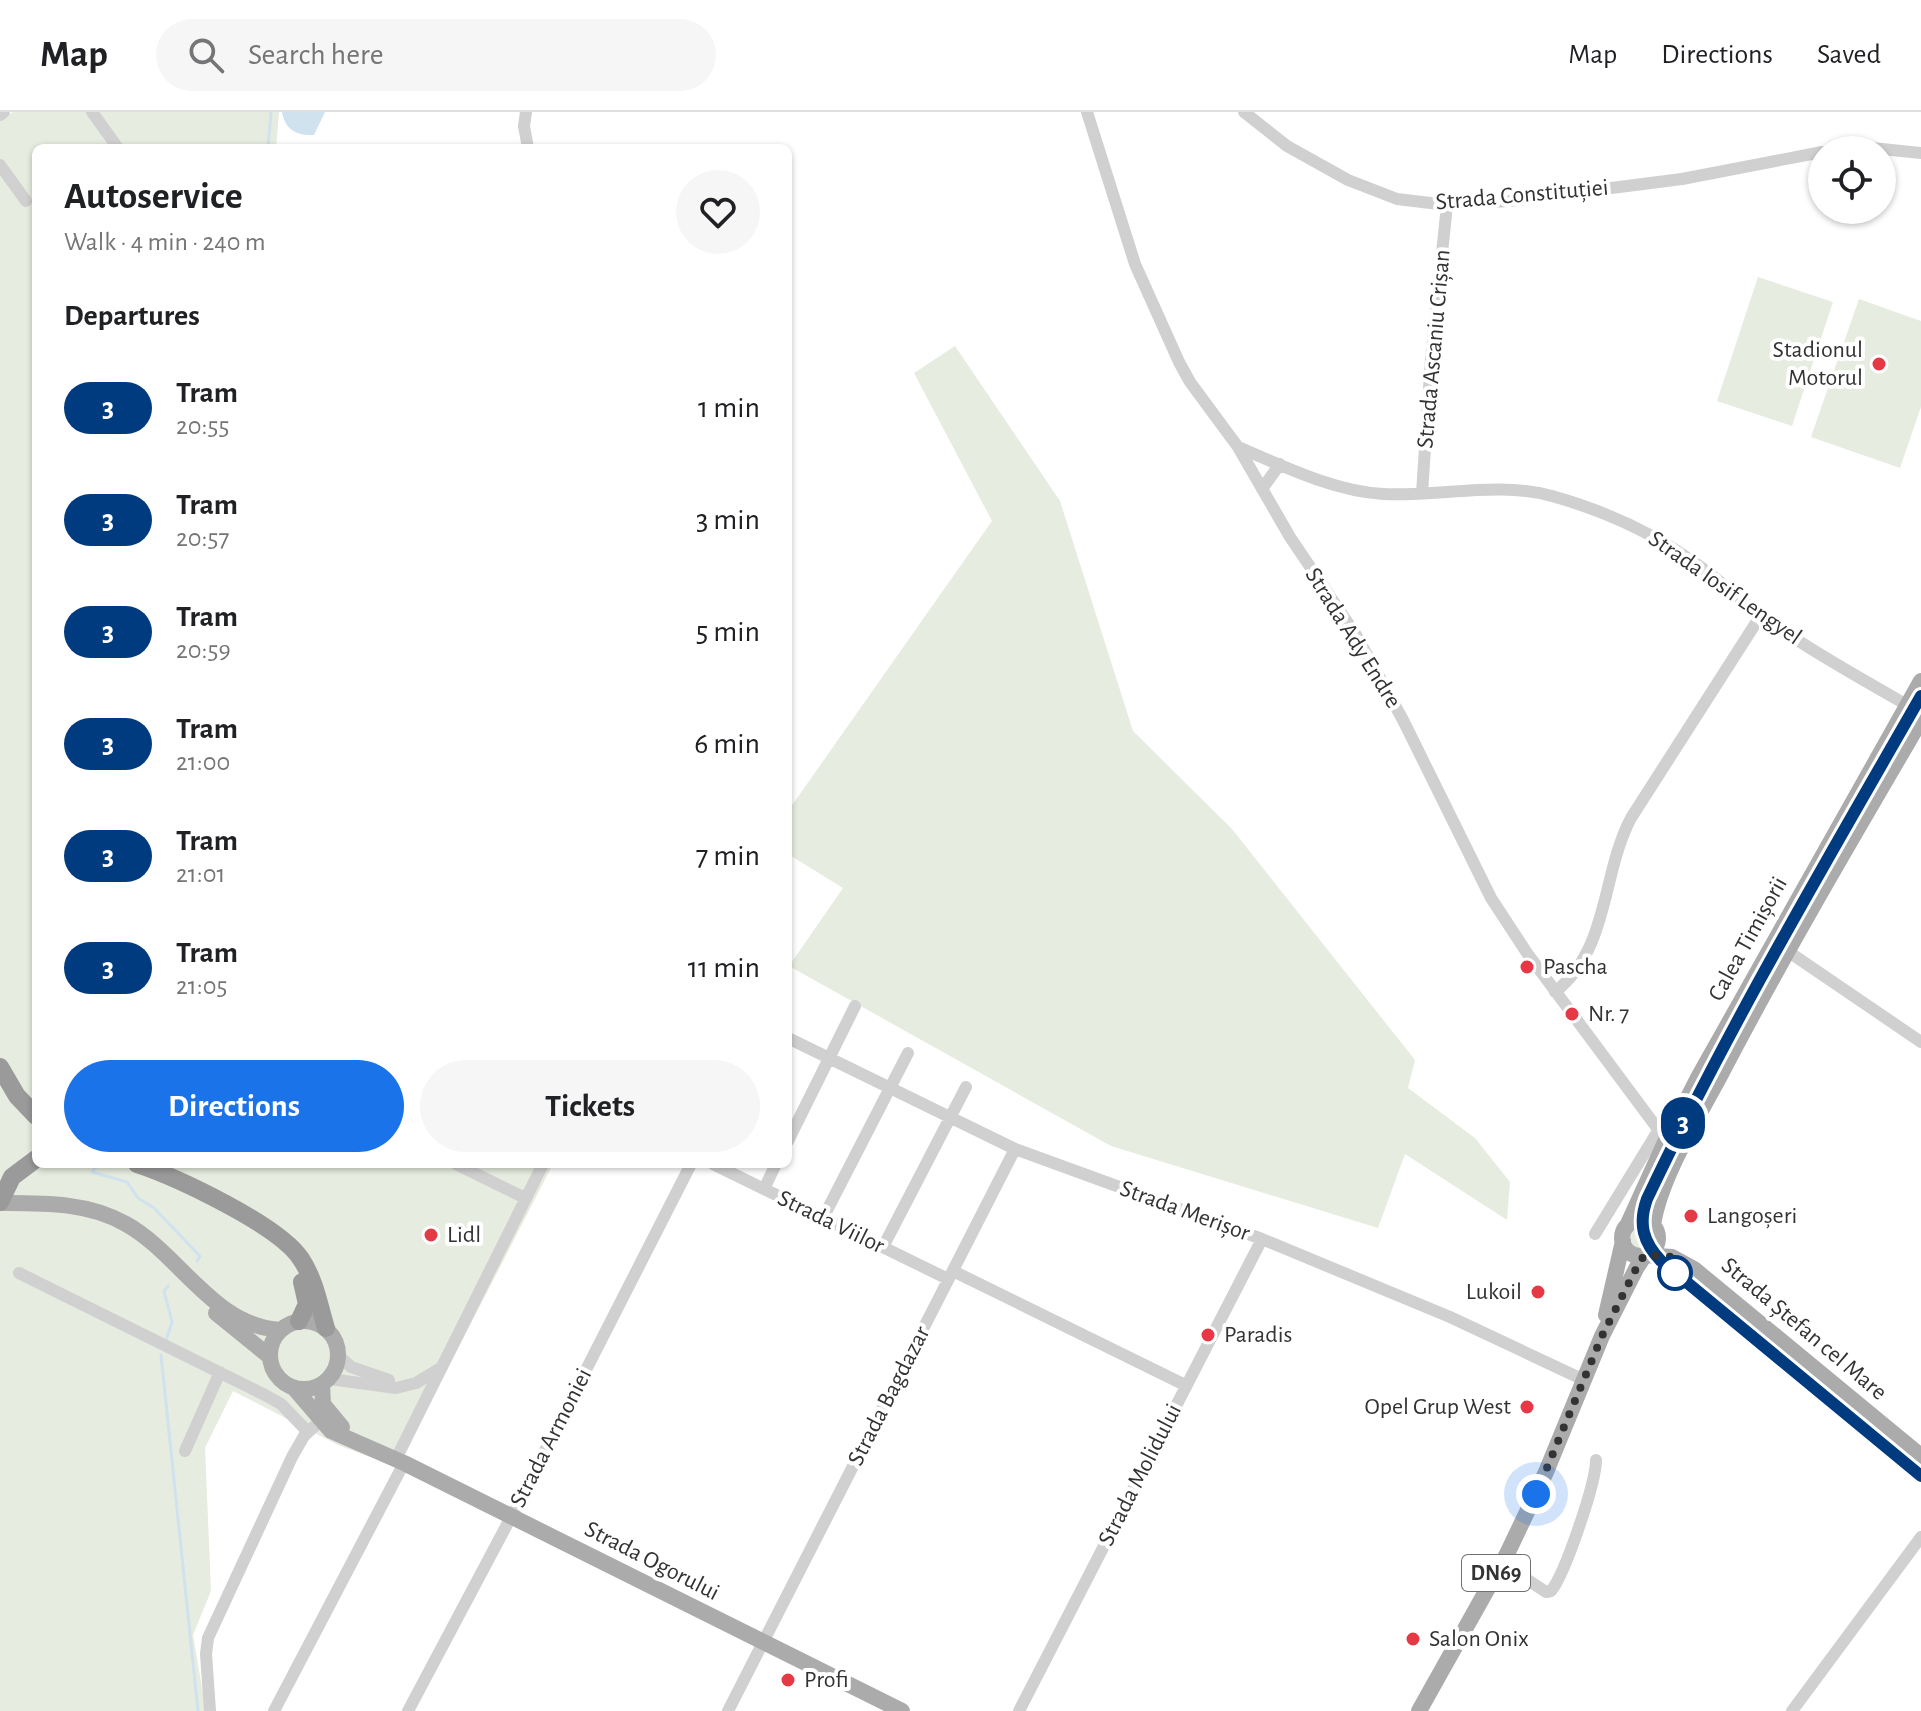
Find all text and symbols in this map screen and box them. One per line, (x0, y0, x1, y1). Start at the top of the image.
search box (156, 19, 716, 91)
icon: search (184, 33, 228, 77)
text: Map (40, 36, 108, 74)
text: Search here (248, 40, 384, 70)
text: Map (1568, 41, 1617, 69)
text: Directions (1661, 41, 1773, 69)
text: Saved (1817, 41, 1881, 69)
map controls (1808, 136, 1896, 224)
button: locate (1808, 136, 1896, 224)
button: heart (676, 170, 760, 254)
street label: Strada Constituției (1435, 175, 1610, 216)
text: Autoservice (64, 178, 243, 216)
text: Walk · 4 min · 240 m (64, 229, 266, 255)
street label: Strada Ascaniu Crișan (1413, 248, 1456, 450)
text: Departures (64, 301, 200, 331)
place label: Stadionul Motorul (1773, 338, 1863, 390)
marker: Stadionul Motorul (1870, 355, 1888, 373)
text: Tram (176, 378, 238, 408)
text: 1 min (698, 393, 760, 423)
text: 3 (102, 394, 114, 422)
text: 20:55 (176, 413, 229, 439)
text: Tram (176, 490, 238, 520)
text: 3 min (696, 505, 760, 535)
text: 3 (102, 506, 114, 534)
text: 20:57 (176, 525, 229, 551)
street label: Strada Iosif Lengyel (1644, 526, 1806, 650)
street label: Strada Ady Endre (1300, 564, 1406, 712)
text: Tram (176, 602, 238, 632)
text: 5 min (696, 617, 760, 647)
text: 3 (102, 618, 114, 646)
text: 20:59 (176, 637, 231, 663)
text: Tram (176, 714, 238, 744)
text: 6 min (694, 729, 760, 759)
text: 3 (102, 730, 114, 758)
text: 21:00 (176, 749, 230, 775)
text: Tram (176, 826, 238, 856)
text: 7 min (696, 841, 760, 871)
text: 3 (102, 842, 114, 870)
text: 21:01 (176, 861, 225, 887)
street label: Calea Timișorii (1704, 873, 1793, 1006)
text: Tram (176, 938, 238, 968)
text: 11 min (688, 953, 760, 983)
text: 3 (102, 954, 114, 982)
place label: Pascha (1543, 955, 1608, 979)
marker: Pascha (1518, 958, 1536, 976)
text: 21:05 (176, 973, 227, 999)
place label: Nr. 7 (1588, 1002, 1629, 1026)
marker: Nr. 7 (1563, 1005, 1581, 1023)
button: Directions (64, 1060, 404, 1152)
button: Tickets (420, 1060, 760, 1152)
line badge: 3 (1657, 1097, 1709, 1149)
text: 3 (1677, 1109, 1689, 1137)
street label: Strada Merișor (1117, 1176, 1253, 1247)
street label: Strada Viilor (774, 1186, 888, 1258)
place label: Langoșeri (1707, 1204, 1797, 1229)
marker: Langoșeri (1682, 1207, 1700, 1225)
place label: Lidl (447, 1223, 481, 1247)
marker: Lidl (422, 1226, 440, 1244)
street label: Strada Ștefan cel Mare (1716, 1253, 1891, 1406)
unlabelled marker (1658, 1256, 1692, 1290)
place label: Lukoil (1466, 1280, 1522, 1304)
marker: Lukoil (1529, 1283, 1547, 1301)
street label: Strada Bagdazar (844, 1322, 934, 1469)
place label: Paradis (1224, 1323, 1292, 1347)
marker: Paradis (1199, 1326, 1217, 1344)
street label: Strada Armoniei (506, 1365, 596, 1511)
place label: Opel Grup West (1365, 1395, 1511, 1419)
marker: Opel Grup West (1518, 1398, 1536, 1416)
street label: Strada Molidului (1094, 1400, 1186, 1550)
your location (1516, 1474, 1556, 1514)
street label: Strada Ogorului (581, 1517, 723, 1605)
road number: DN69 (1462, 1555, 1530, 1591)
place label: Salon Onix (1429, 1627, 1529, 1651)
marker: Salon Onix (1404, 1630, 1422, 1648)
place label: Profi (804, 1668, 849, 1692)
marker: Profi (779, 1671, 797, 1689)

